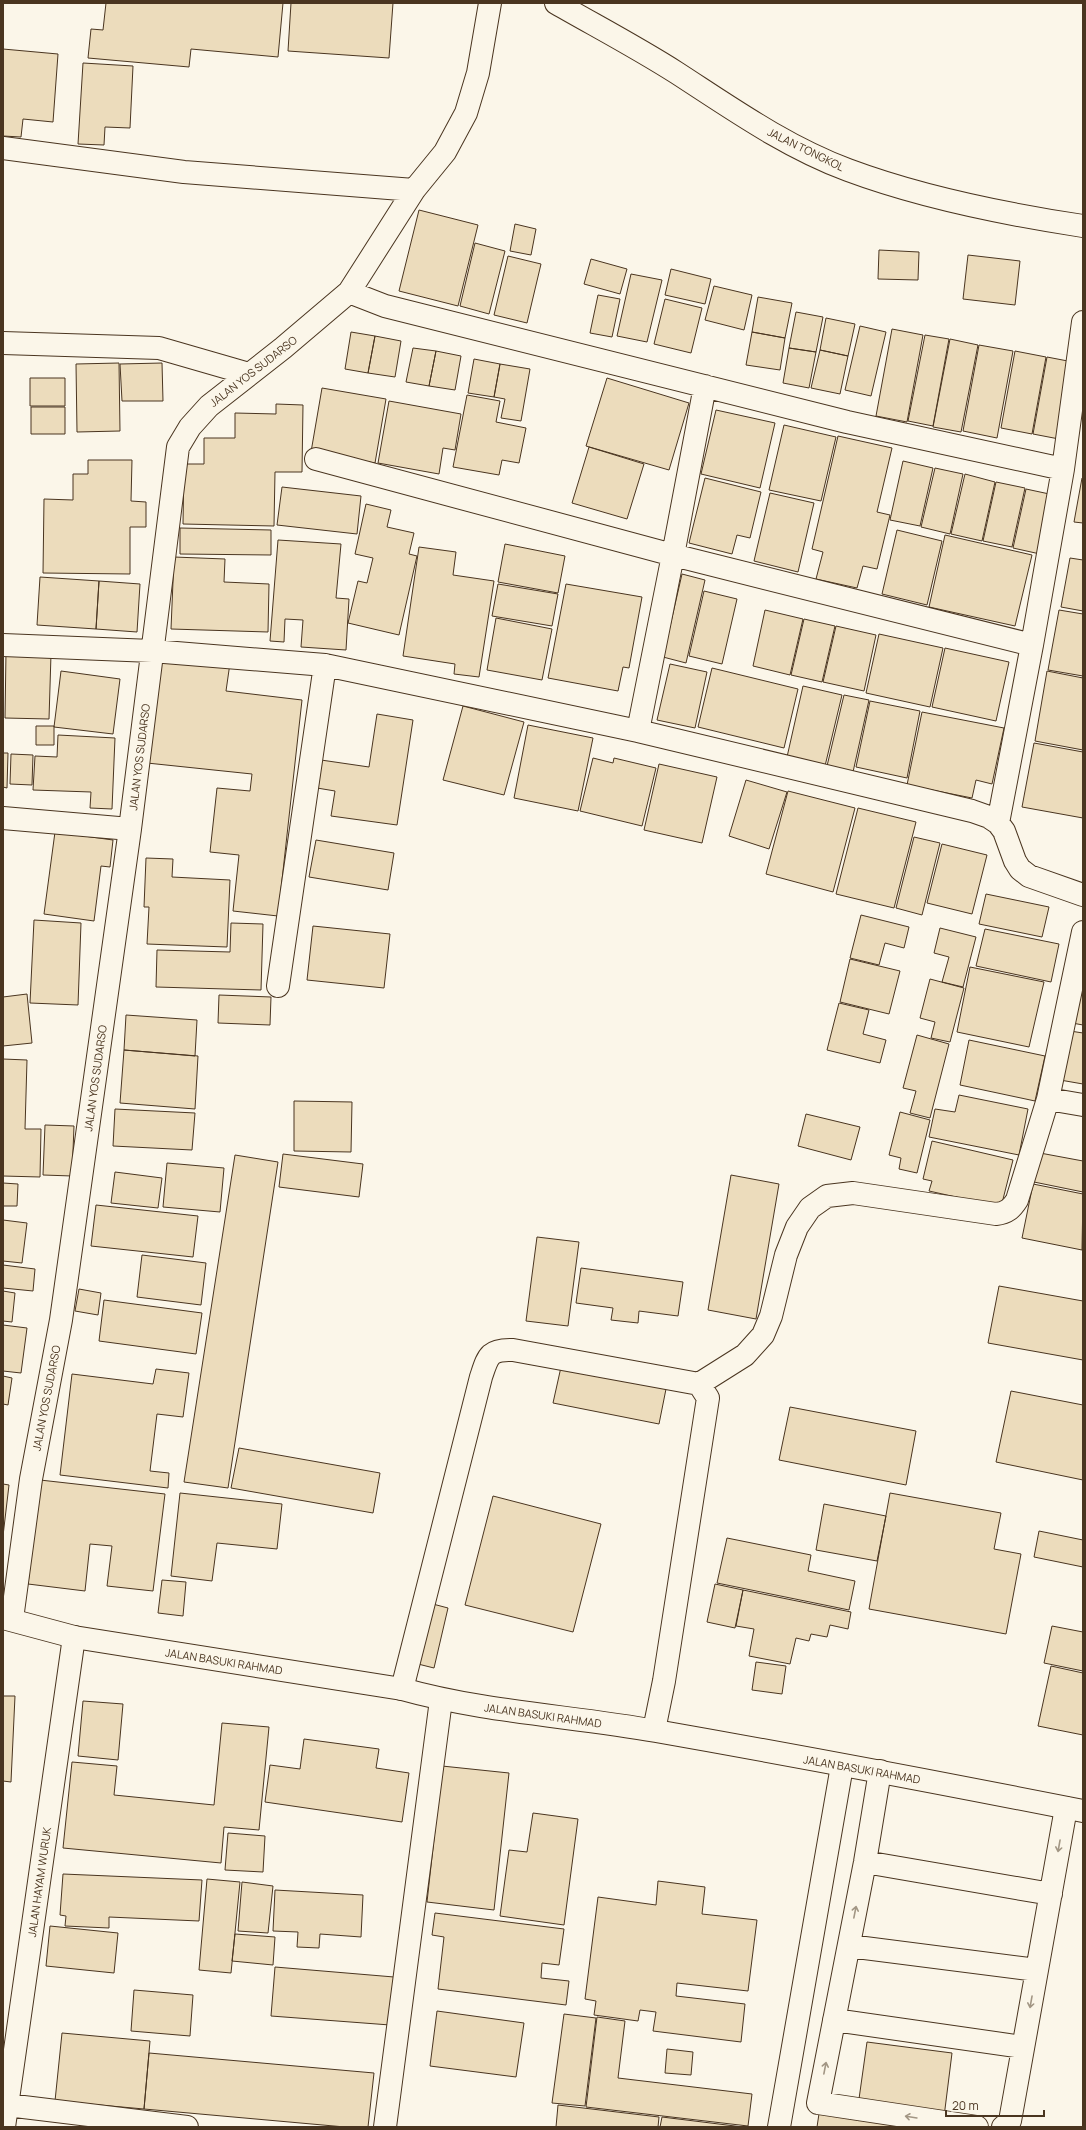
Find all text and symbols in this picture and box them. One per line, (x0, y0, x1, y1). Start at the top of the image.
street label: JALAN TONGKOL (765, 124, 847, 174)
street label: JALAN YOS SUDARSO (206, 332, 300, 410)
street label: JALAN YOS SUDARSO (125, 703, 153, 811)
street label: JALAN YOS SUDARSO (80, 1024, 110, 1132)
street label: JALAN YOS SUDARSO (28, 1344, 64, 1452)
street label: JALAN BASUKI RAHMAD (164, 1644, 284, 1678)
street label: JALAN BASUKI RAHMAD (483, 1699, 603, 1731)
street label: JALAN BASUKI RAHMAD (802, 1751, 922, 1787)
street label: JALAN HAYAM WURUK (24, 1826, 54, 1938)
one-way arrow (1055, 1839, 1063, 1852)
one-way arrow (852, 1906, 860, 1919)
one-way arrow (1027, 1995, 1035, 2008)
one-way arrow (821, 2061, 829, 2074)
scale bar (946, 2092, 1044, 2118)
text: 20 m (952, 2097, 979, 2114)
one-way arrow (905, 2113, 918, 2121)

